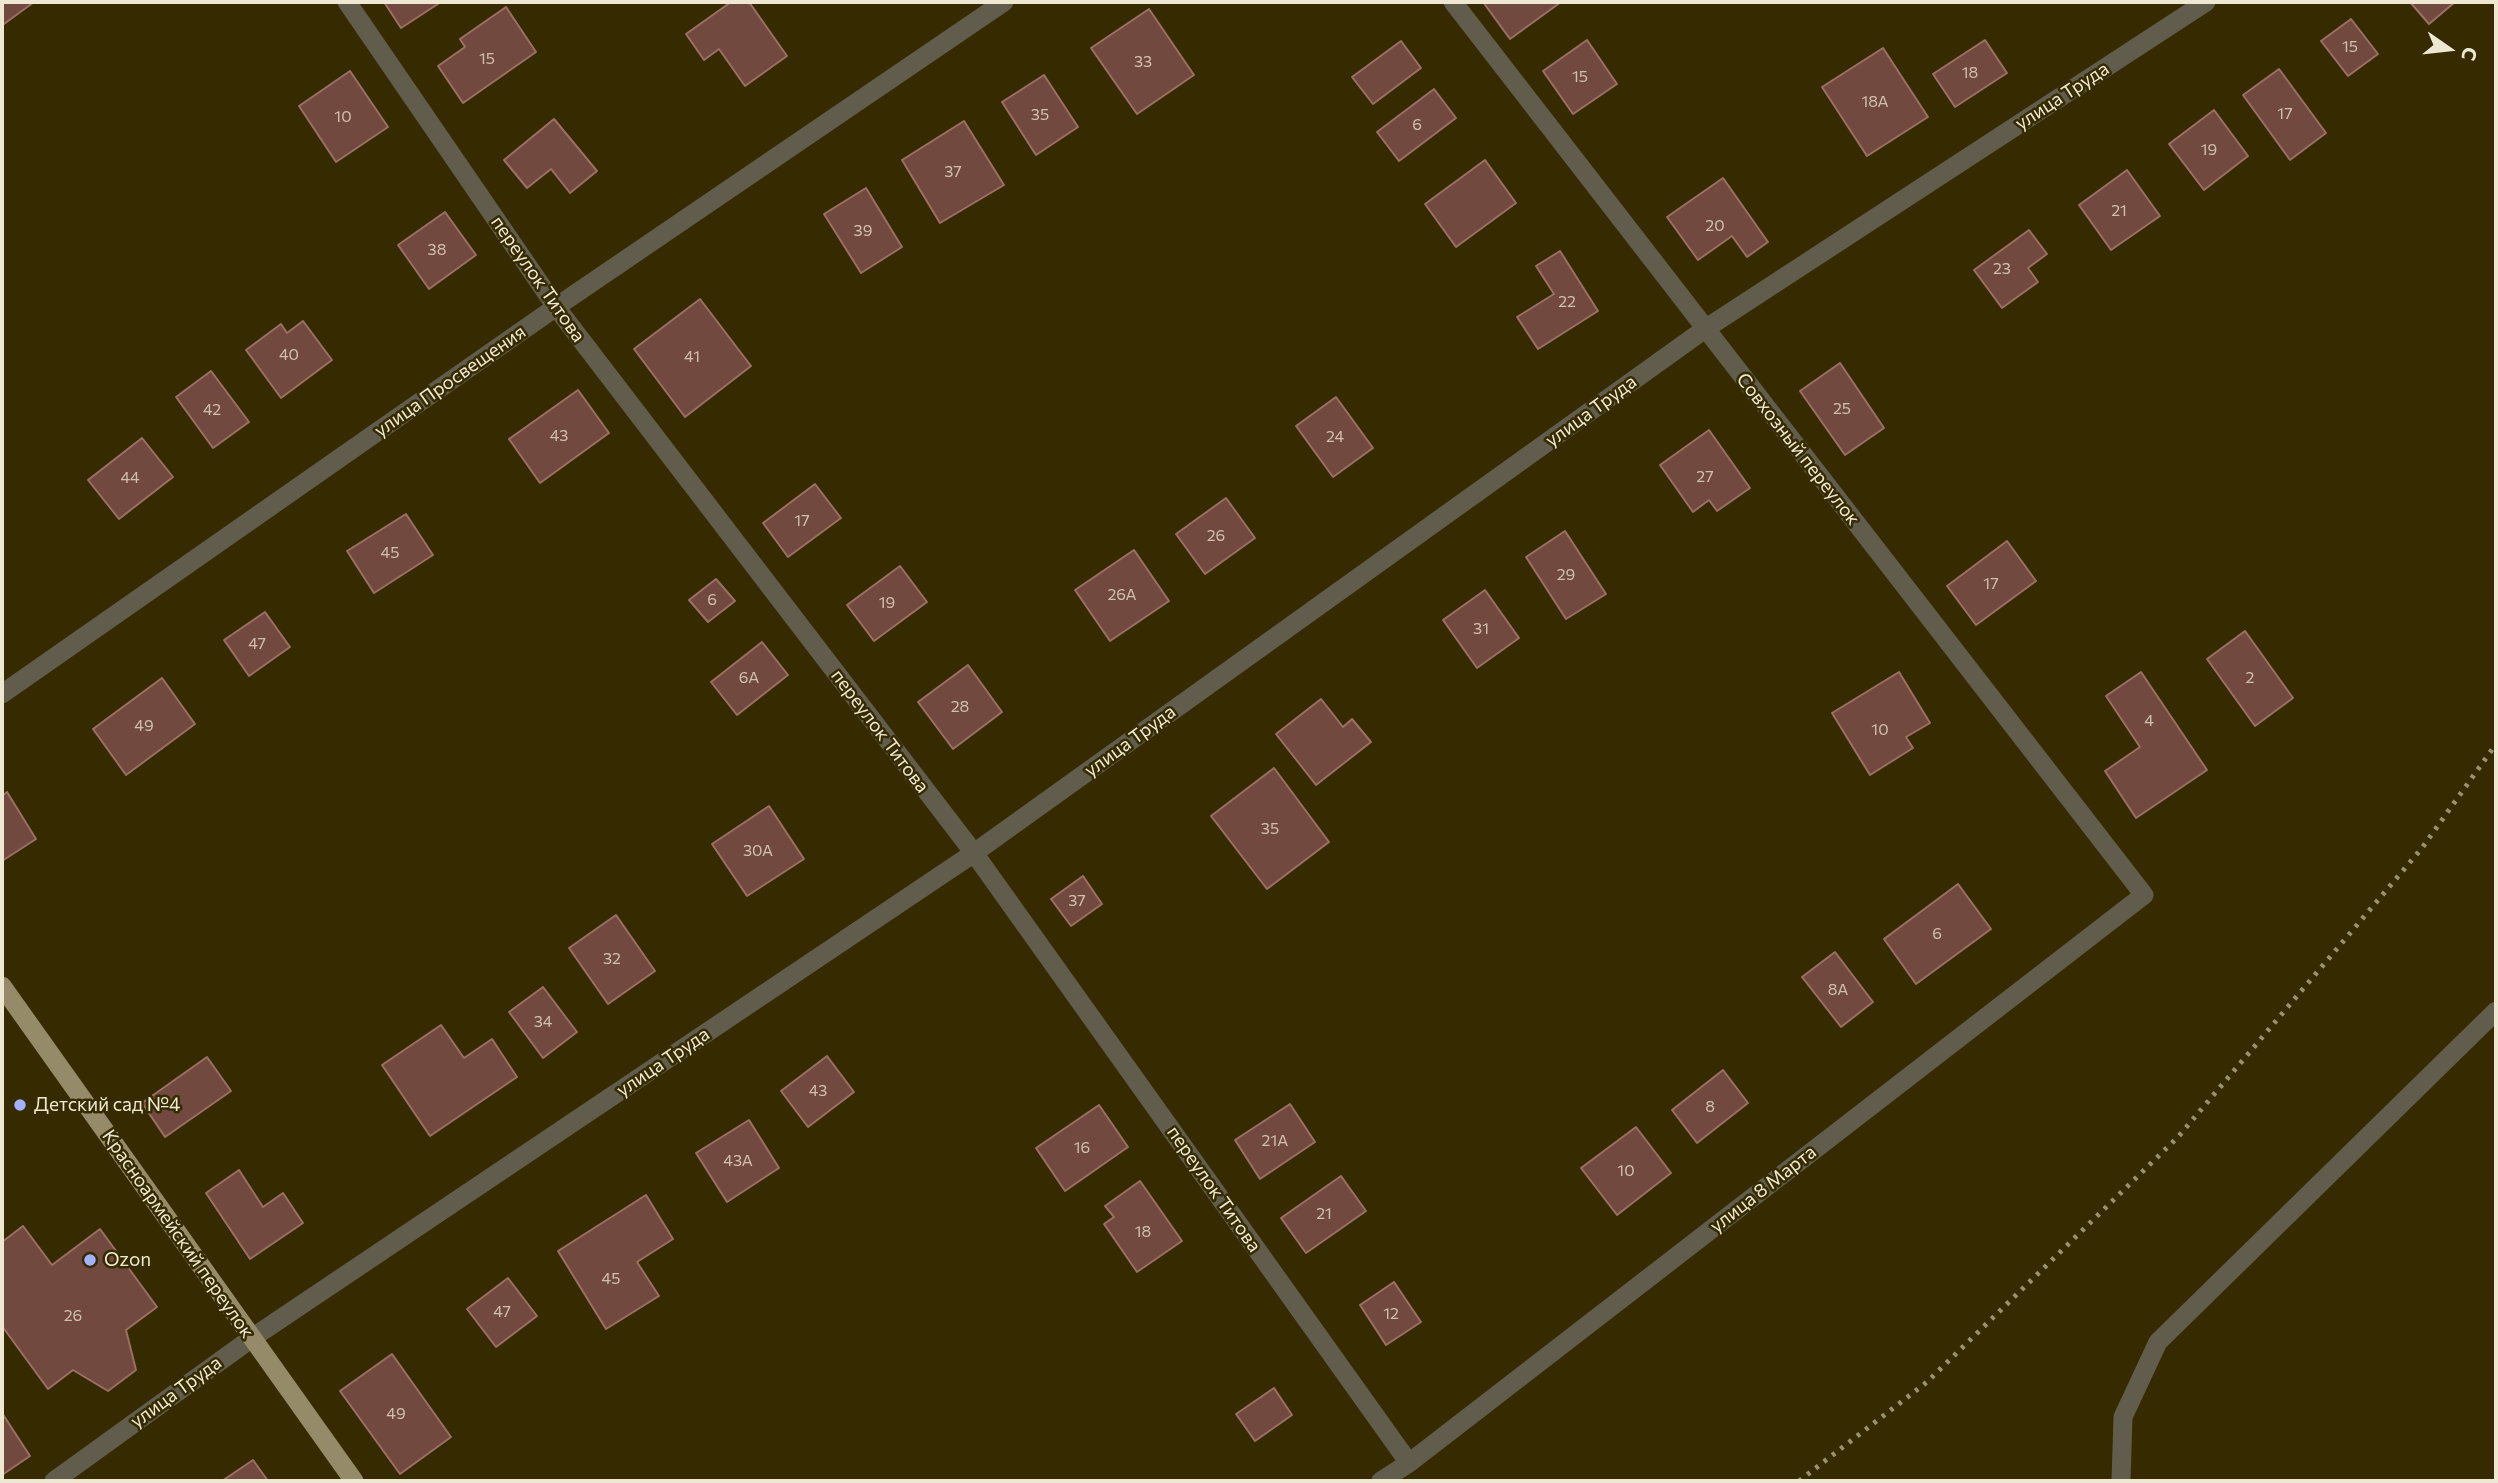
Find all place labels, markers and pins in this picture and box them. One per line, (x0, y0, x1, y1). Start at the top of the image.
place label: Детский сад №4 (34, 1094, 180, 1116)
marker: Детский сад №4 (12, 1097, 28, 1113)
place label: Ozon (104, 1249, 151, 1271)
marker: Ozon (82, 1252, 98, 1268)

